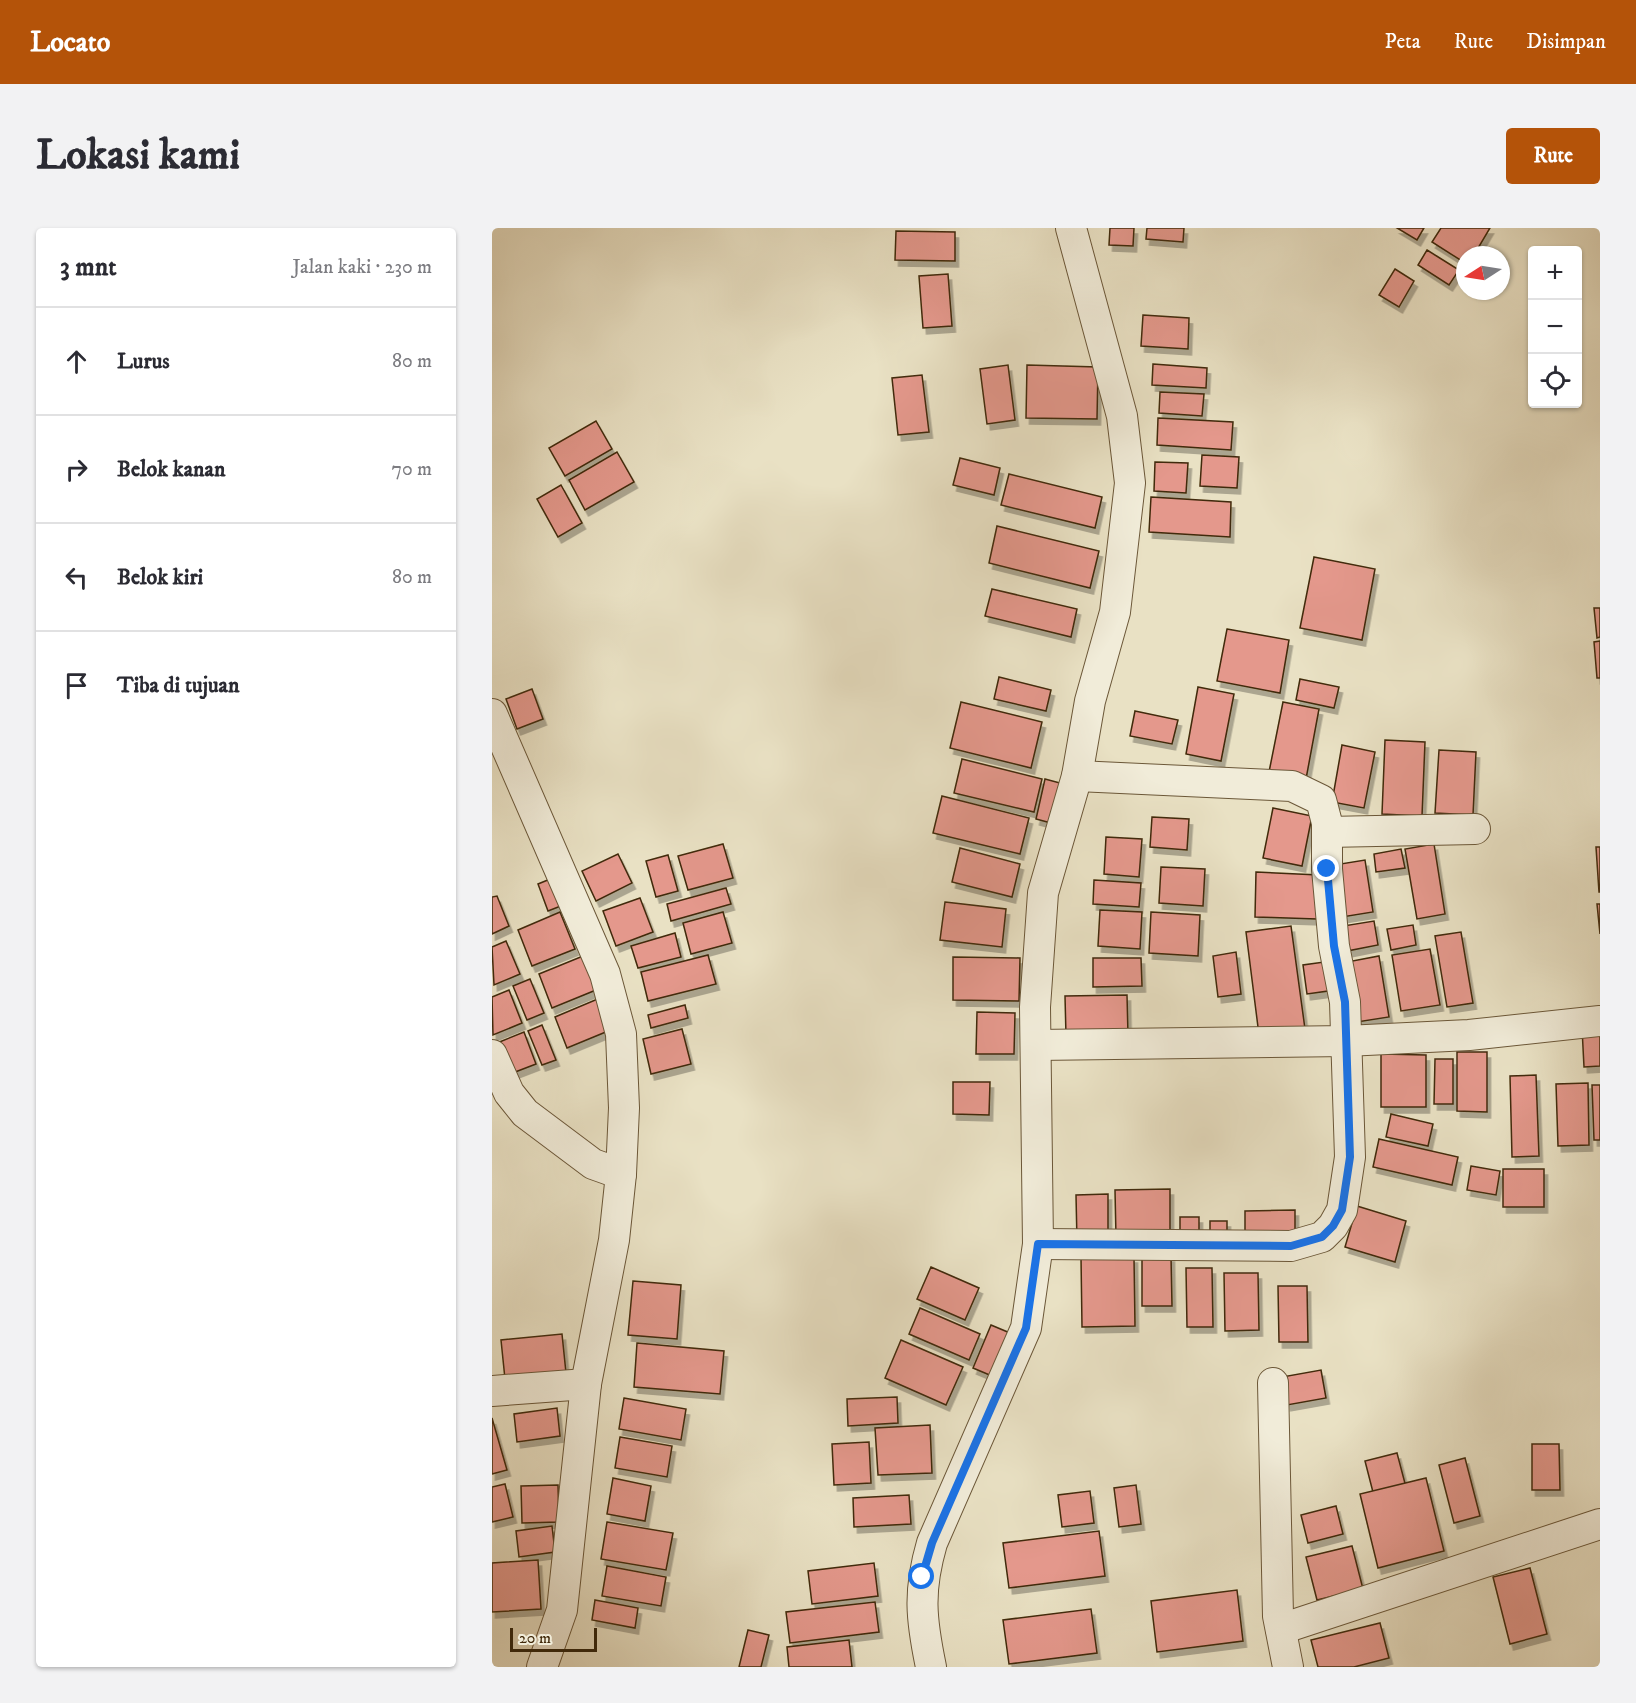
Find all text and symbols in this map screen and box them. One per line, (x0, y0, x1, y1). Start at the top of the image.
text: Locato (30, 25, 110, 60)
text: Peta (1385, 29, 1421, 55)
text: Rute (1454, 29, 1493, 55)
text: Disimpan (1526, 29, 1606, 55)
button: Rute (1506, 128, 1600, 184)
text: Lokasi kami (36, 130, 240, 182)
north arrow (1456, 246, 1510, 300)
map controls (1528, 246, 1582, 408)
button: + (1528, 246, 1582, 300)
text: 3 mnt (60, 251, 117, 284)
text: Jalan kaki · 230 m (292, 255, 432, 280)
button: − (1528, 300, 1582, 354)
icon: ahead (60, 345, 93, 378)
text: Lurus (117, 348, 170, 375)
text: 80 m (392, 349, 432, 374)
button: locate (1528, 354, 1582, 408)
icon: right (60, 453, 93, 486)
text: Belok kanan (117, 456, 225, 483)
text: 70 m (391, 457, 432, 482)
icon: left (60, 561, 93, 594)
text: Belok kiri (117, 564, 203, 591)
text: 80 m (392, 565, 432, 590)
icon: arrive (60, 669, 93, 702)
text: Tiba di tujuan (117, 672, 239, 699)
route end (1313, 855, 1339, 881)
route start (908, 1563, 934, 1589)
scale bar (510, 1625, 597, 1652)
text: 20 m (519, 1628, 551, 1648)

